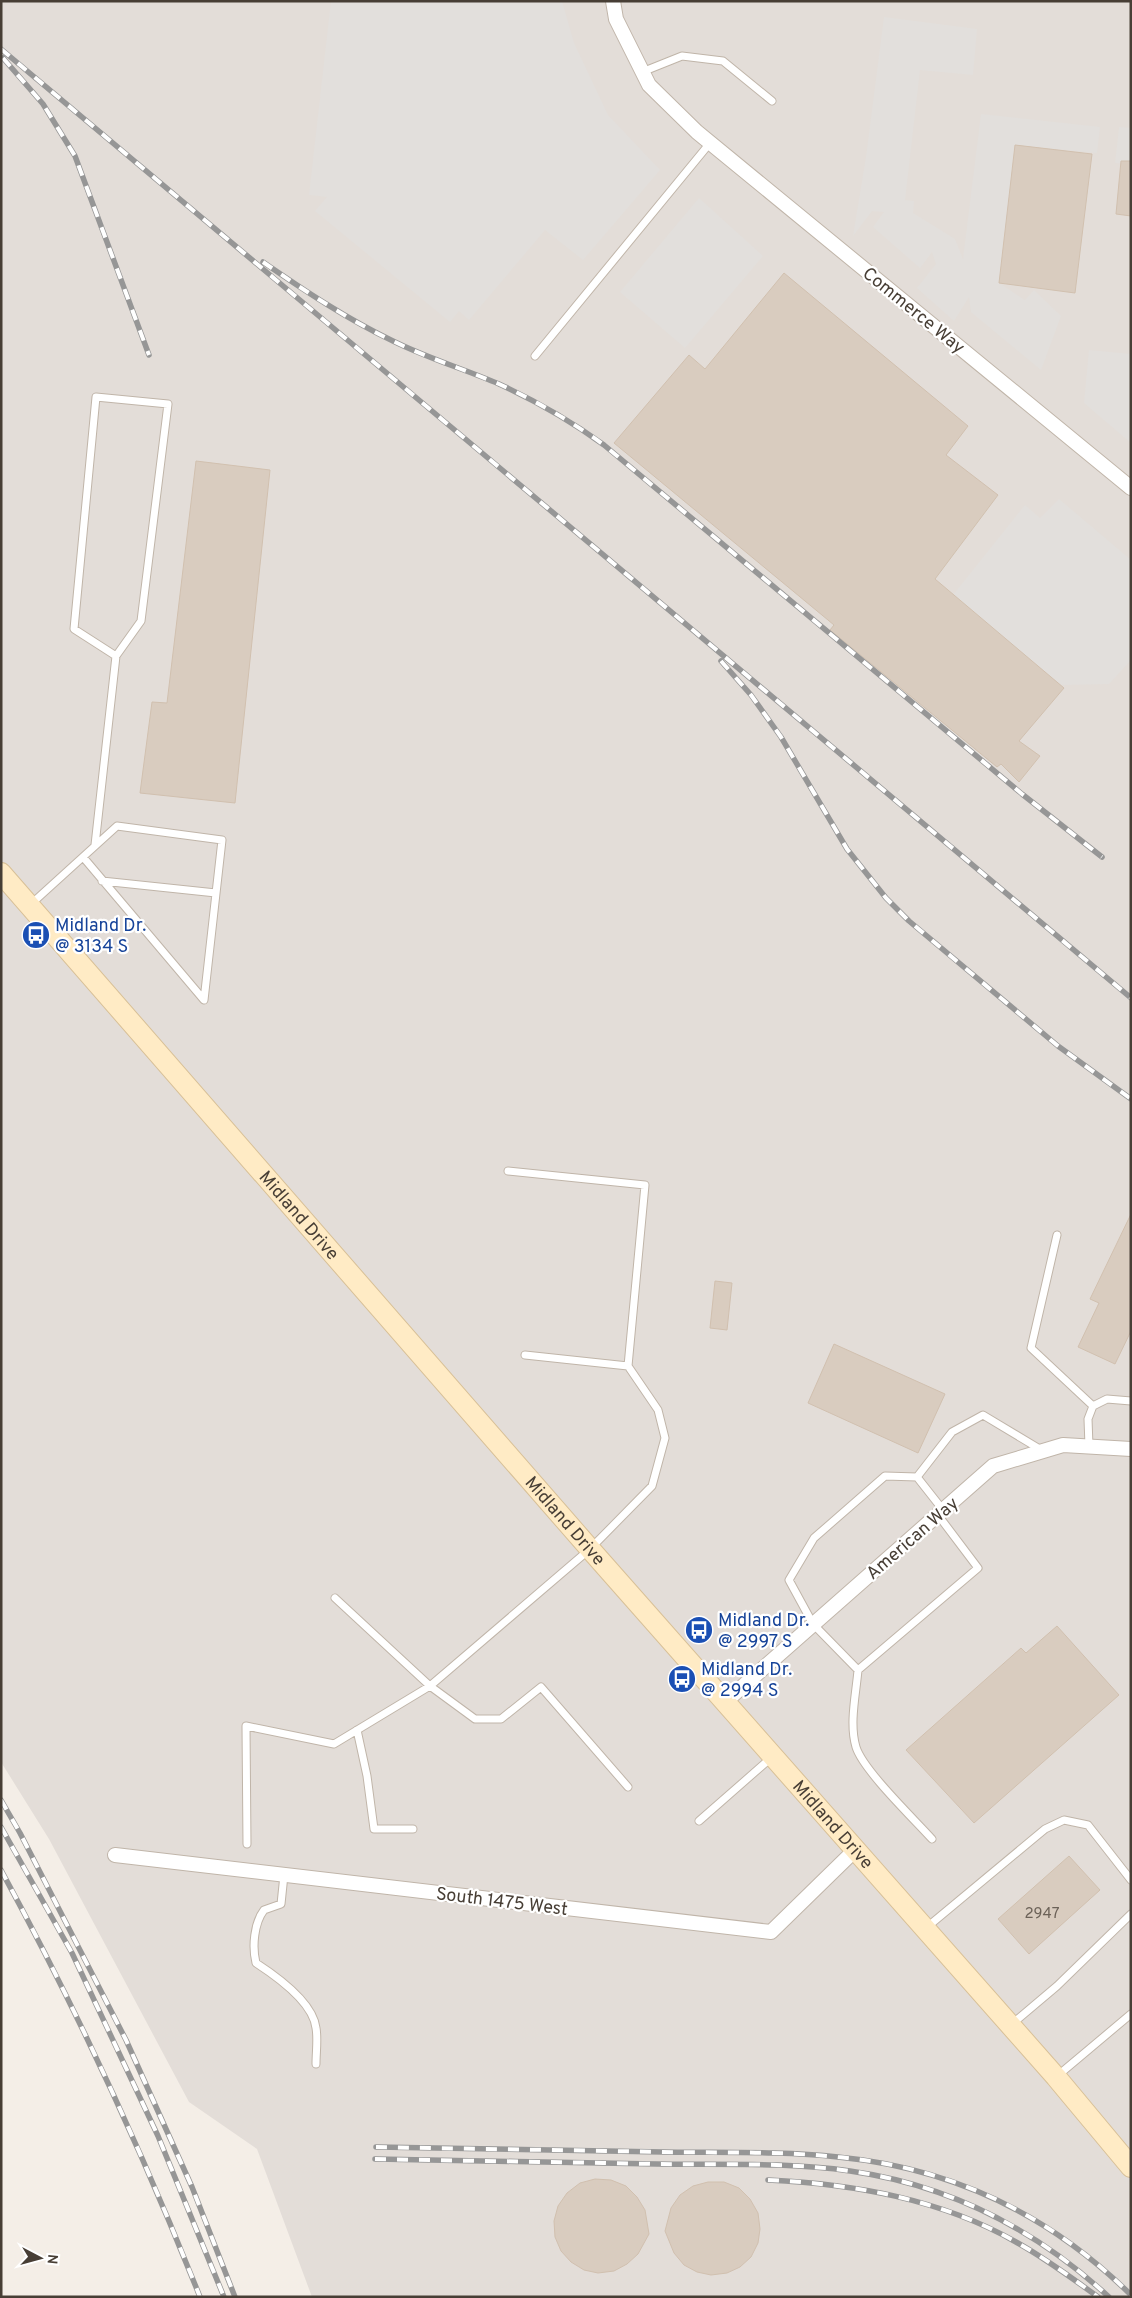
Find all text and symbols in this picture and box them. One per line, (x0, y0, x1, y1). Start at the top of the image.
street label: Commerce Way (857, 263, 969, 360)
place label: Midland Dr. @ 3134 S (55, 915, 146, 959)
bus stop icon: Midland Dr. @ 3134 S (21, 920, 51, 950)
street label: Midland Drive (253, 1167, 343, 1266)
street label: Midland Drive (519, 1472, 609, 1571)
street label: American Way (862, 1493, 964, 1586)
place label: Midland Dr. @ 2997 S (718, 1610, 809, 1654)
bus stop icon: Midland Dr. @ 2997 S (684, 1615, 714, 1645)
place label: Midland Dr. @ 2994 S (701, 1659, 792, 1703)
bus stop icon: Midland Dr. @ 2994 S (667, 1664, 697, 1694)
street label: Midland Drive (787, 1776, 877, 1875)
street label: South 1475 West (435, 1883, 569, 1922)
house number: 2947 (1024, 1905, 1060, 1924)
north arrow (15, 2233, 65, 2283)
text: N (42, 2253, 60, 2265)

